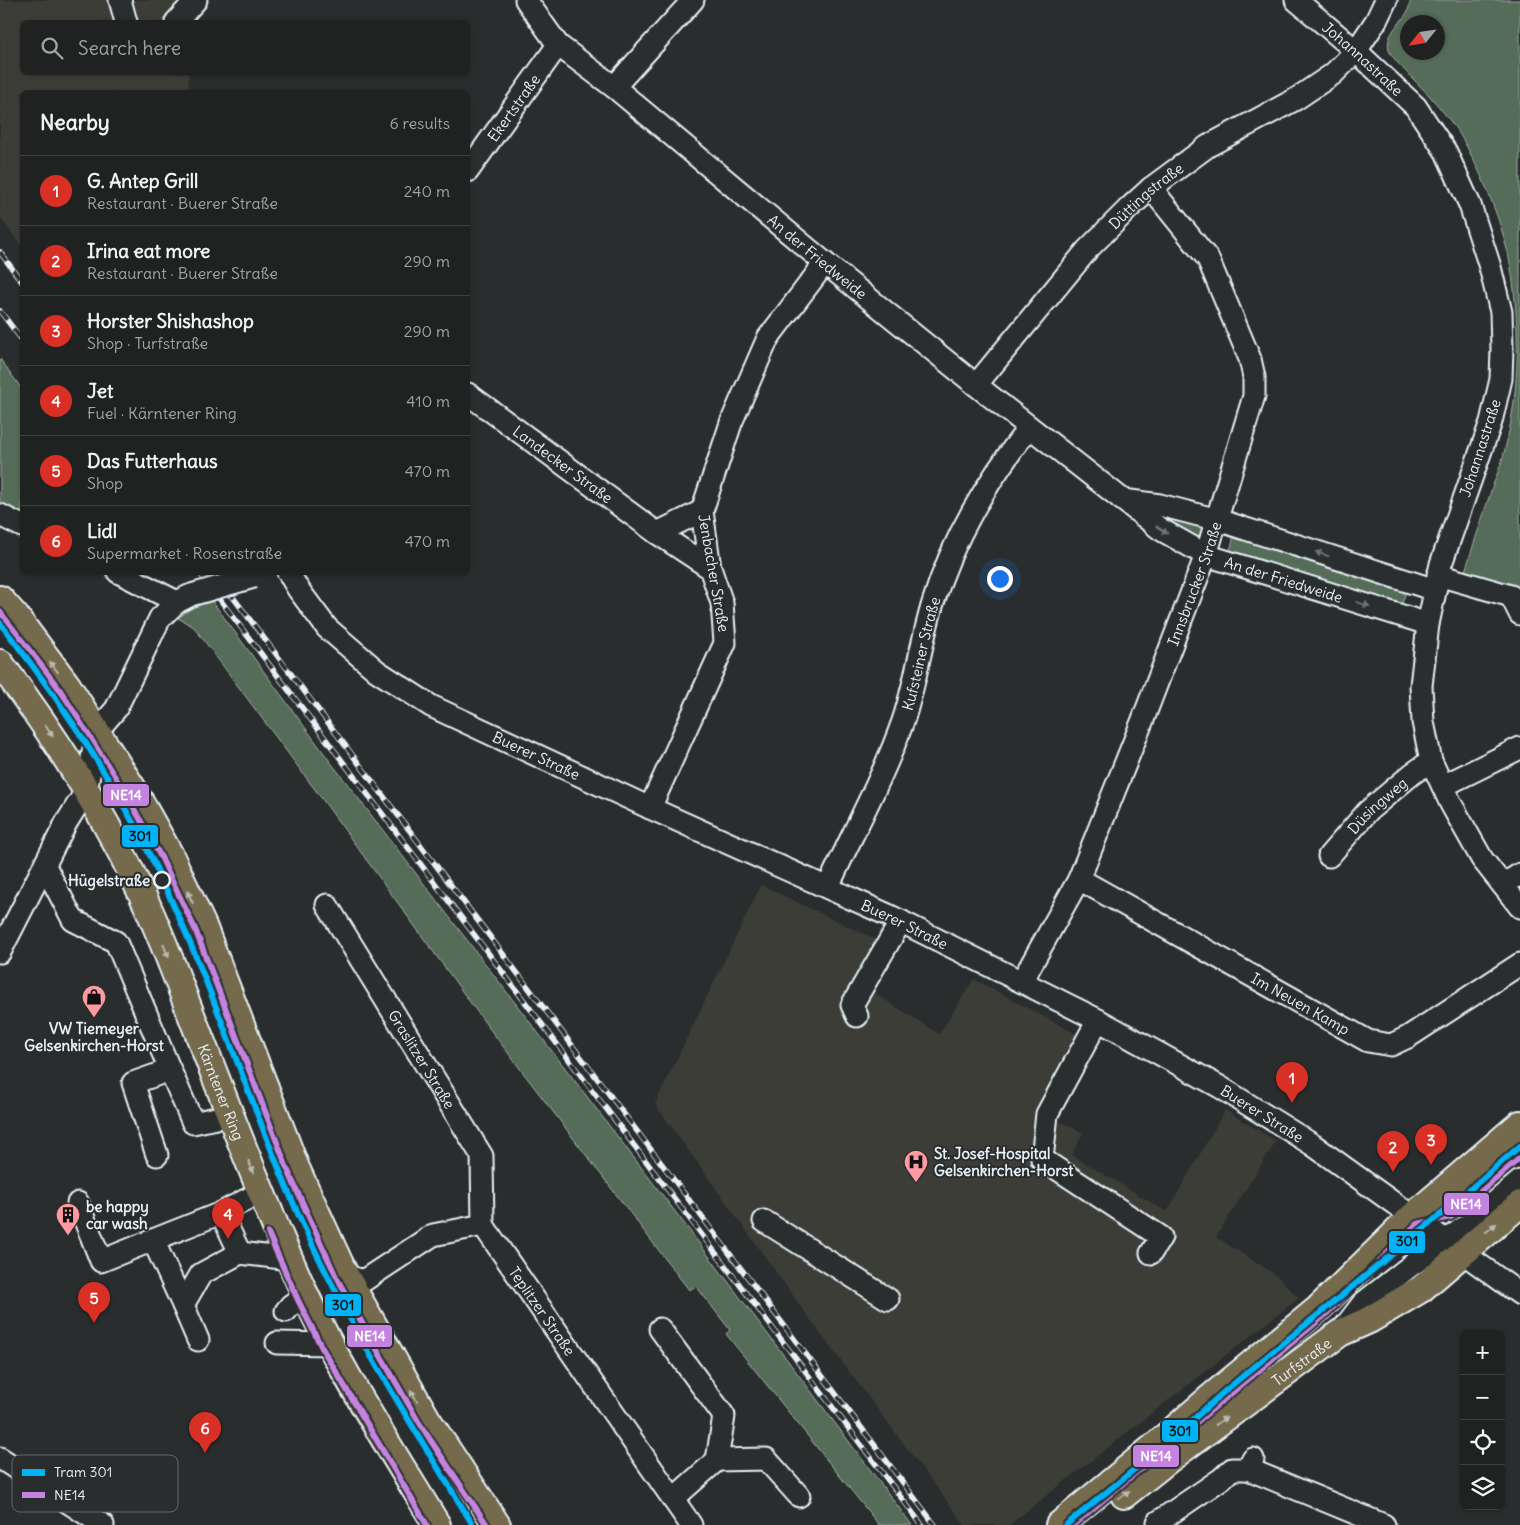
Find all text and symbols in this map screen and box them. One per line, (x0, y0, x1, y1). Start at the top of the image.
north arrow (1400, 15, 1445, 60)
street label: Johannastraße (1319, 17, 1407, 100)
search box (20, 20, 470, 75)
icon: search (38, 34, 66, 62)
text: Search here (78, 36, 181, 60)
street label: Ekertstraße (483, 70, 544, 145)
text: Nearby (40, 109, 110, 136)
text: 6 results (389, 113, 450, 133)
street label: Düttingstraße (1104, 158, 1187, 233)
text: G. Antep Grill (87, 169, 198, 193)
text: 1 (53, 181, 59, 201)
text: 240 m (404, 181, 450, 201)
text: Restaurant · Buerer Straße (87, 193, 278, 213)
street label: An der Friedweide (764, 210, 871, 303)
text: Irina eat more (87, 239, 210, 263)
text: 2 (52, 251, 60, 271)
text: 290 m (404, 251, 450, 271)
text: Restaurant · Buerer Straße (87, 263, 278, 283)
text: Horster Shishashop (87, 309, 254, 333)
text: 3 (51, 321, 61, 341)
text: 290 m (404, 321, 450, 341)
text: Shop · Turfstraße (87, 333, 208, 353)
text: Jet (87, 379, 113, 403)
text: 4 (51, 391, 61, 411)
text: 410 m (406, 391, 450, 411)
street label: Johannastraße (1455, 397, 1505, 499)
text: Fuel · Kärntener Ring (87, 403, 237, 423)
street label: Landecker Straße (509, 421, 617, 507)
text: Das Futterhaus (87, 449, 218, 473)
text: 5 (51, 461, 61, 481)
text: 470 m (405, 461, 450, 481)
text: Shop (87, 473, 123, 493)
street label: Jenbacher Straße (694, 513, 734, 633)
text: Lidl (87, 519, 117, 543)
street label: Innsbrucker Straße (1163, 519, 1225, 648)
one-way arrow (1155, 525, 1169, 534)
text: 6 (51, 531, 61, 551)
text: 470 m (405, 531, 450, 551)
text: Supermarket · Rosenstraße (87, 543, 282, 563)
one-way arrow (1314, 549, 1329, 557)
street label: An der Friedweide (1222, 552, 1345, 606)
your location (987, 566, 1013, 592)
street label: Kufsteiner Straße (897, 594, 944, 713)
one-way arrow (1355, 600, 1370, 608)
one-way arrow (49, 660, 59, 674)
one-way arrow (44, 724, 54, 738)
street label: Buerer Straße (490, 727, 583, 784)
street label: Düsingweg (1343, 773, 1411, 838)
line badge: NE14 (102, 783, 150, 807)
text: NE14 (110, 786, 142, 804)
line badge: 301 (121, 824, 159, 848)
text: 301 (129, 827, 151, 845)
place label: Hügelstraße (68, 871, 150, 891)
marker: Hügelstraße (153, 871, 171, 889)
one-way arrow (186, 890, 194, 904)
street label: Buerer Straße (858, 895, 951, 953)
one-way arrow (162, 944, 170, 958)
street label: Im Neuen Kamp (1248, 968, 1353, 1038)
shop icon: VW Tiemeyer Gelsenkirchen-Horst (81, 984, 107, 1018)
street label: Graslitzer Straße (384, 1006, 460, 1112)
place label: VW Tiemeyer Gelsenkirchen-Horst (24, 1019, 165, 1055)
street label: Kärntener Ring (194, 1041, 249, 1143)
pin: 1 (1276, 1062, 1308, 1103)
street label: Buerer Straße (1217, 1080, 1307, 1146)
pin: 3 (1415, 1124, 1447, 1165)
pin: 2 (1377, 1131, 1409, 1172)
place label: St. Josef-Hospital Gelsenkirchen-Horst (934, 1144, 1074, 1180)
hospital icon: St. Josef-Hospital Gelsenkirchen-Horst (903, 1149, 929, 1183)
one-way arrow (248, 1160, 255, 1175)
line badge: NE14 (1443, 1192, 1490, 1216)
text: NE14 (1450, 1195, 1482, 1213)
place label: be happy car wash (86, 1197, 149, 1233)
pin: 4 (212, 1198, 244, 1239)
building icon: be happy car wash (55, 1202, 81, 1236)
one-way arrow (1484, 1223, 1497, 1234)
line badge: 301 (1388, 1230, 1426, 1254)
text: 301 (1396, 1232, 1418, 1250)
street label: Teplitzer Straße (505, 1263, 580, 1359)
pin: 5 (78, 1282, 110, 1323)
line badge: 301 (324, 1293, 362, 1317)
text: 301 (332, 1296, 354, 1314)
line badge: NE14 (346, 1324, 393, 1348)
text: NE14 (354, 1327, 386, 1345)
map controls (1460, 1330, 1505, 1510)
button: + (1460, 1330, 1505, 1375)
street label: Turfstraße (1268, 1333, 1335, 1390)
button: − (1460, 1375, 1505, 1420)
one-way arrow (409, 1389, 418, 1402)
pin: 6 (189, 1412, 221, 1453)
one-way arrow (1214, 1416, 1228, 1426)
line badge: 301 (1161, 1419, 1199, 1443)
button: locate (1460, 1420, 1505, 1465)
text: 301 (1169, 1422, 1191, 1440)
line badge: NE14 (1132, 1444, 1180, 1468)
text: NE14 (1140, 1447, 1172, 1465)
legend (12, 1455, 178, 1512)
text: Tram 301 (54, 1463, 112, 1481)
button: layers (1460, 1465, 1505, 1510)
text: NE14 (54, 1486, 86, 1504)
one-way arrow (1118, 1489, 1131, 1500)

